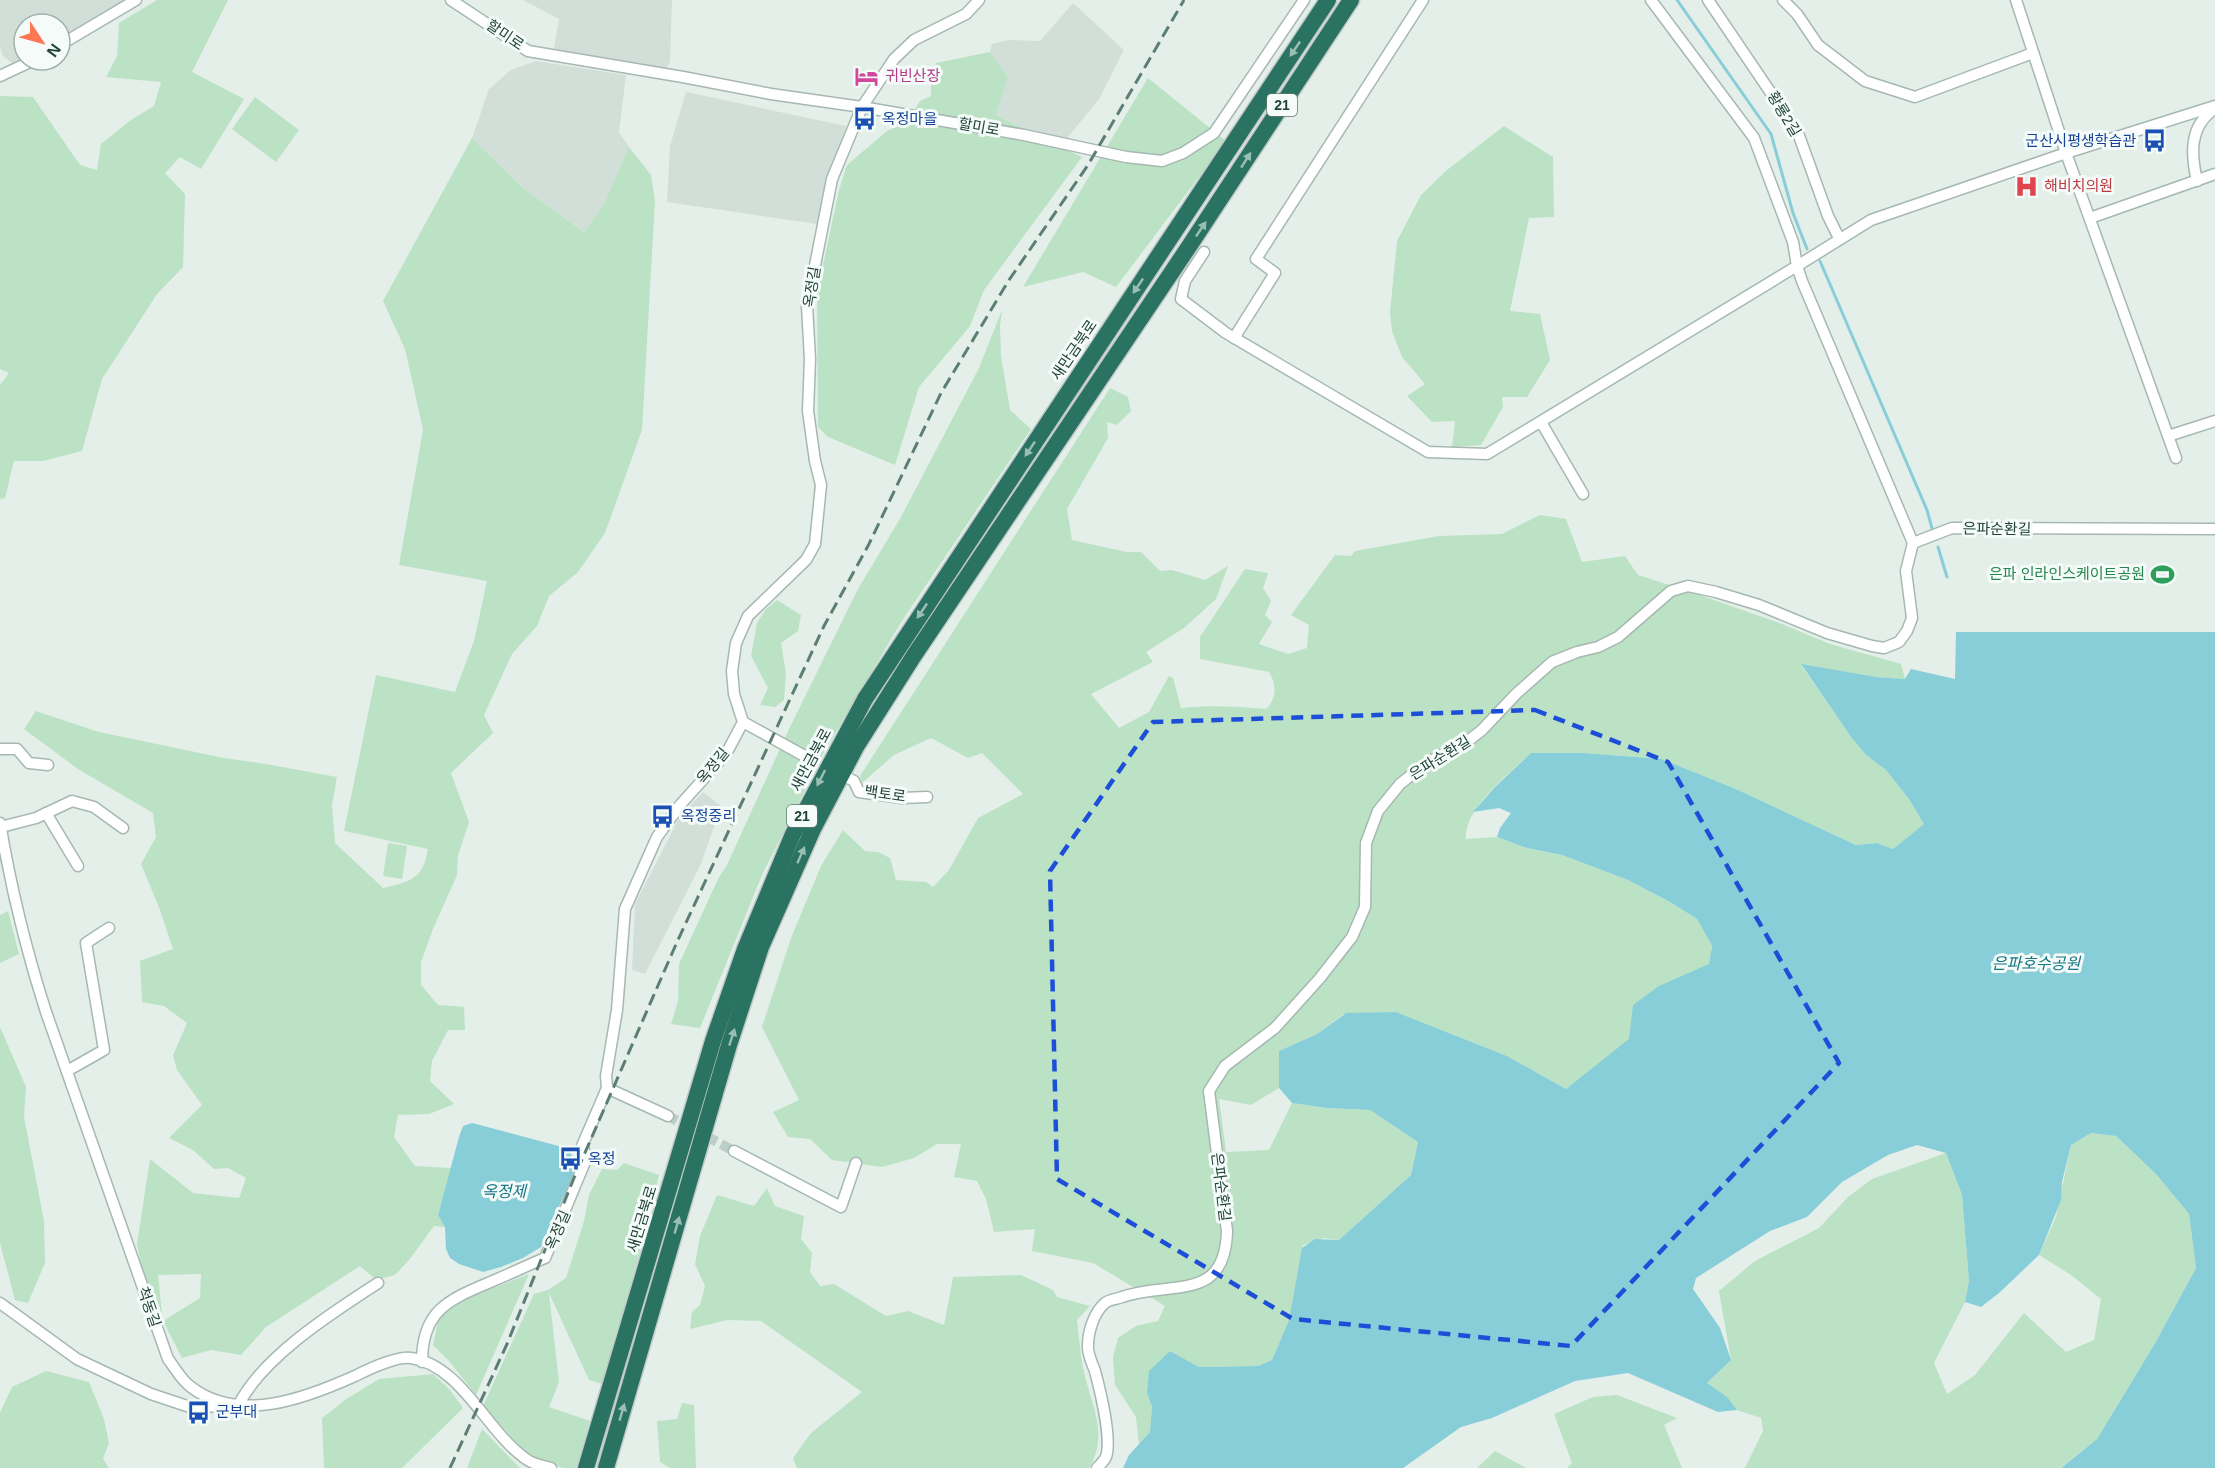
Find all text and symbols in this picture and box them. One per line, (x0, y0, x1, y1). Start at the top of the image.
north arrow (12, 12, 72, 72)
street label: 할미로 (483, 16, 527, 53)
text: N (43, 41, 64, 60)
one-way arrow (1290, 41, 1301, 57)
hotel icon: 귀빈산장 (854, 63, 880, 89)
place label: 귀빈산장 (885, 67, 940, 84)
street label: 황룡2길 (1764, 88, 1805, 139)
road number: 21 (1267, 94, 1297, 116)
bus stop icon: 옥정마을 (851, 106, 877, 132)
place label: 옥정마을 (882, 110, 937, 127)
street label: 할미로 (957, 115, 1001, 138)
bus stop icon: 군산시평생학습관 (2141, 128, 2167, 154)
place label: 군산시평생학습관 (2026, 132, 2136, 149)
one-way arrow (1240, 152, 1251, 169)
hospital icon: 해비치의원 (2013, 173, 2039, 199)
place label: 해비치의원 (2044, 177, 2113, 194)
one-way arrow (1195, 221, 1206, 237)
street label: 옥정길 (800, 265, 823, 309)
one-way arrow (1133, 278, 1144, 294)
street label: 새만금북로 (1047, 316, 1100, 383)
one-way arrow (1024, 440, 1036, 456)
street label: 은파순환길 (1962, 519, 2032, 538)
sports icon: 은파 인라인스케이트공원 (2150, 561, 2176, 587)
place label: 은파 인라인스케이트공원 (1989, 565, 2145, 582)
one-way arrow (917, 603, 928, 619)
street label: 새만금북로 (787, 725, 834, 794)
street label: 은파순환길 (1406, 732, 1474, 783)
street label: 옥정길 (693, 744, 732, 787)
one-way arrow (816, 769, 826, 786)
street label: 백토로 (863, 782, 907, 805)
bus stop icon: 옥정중리 (650, 803, 676, 829)
road number: 21 (787, 805, 817, 827)
place label: 옥정중리 (681, 807, 736, 824)
one-way arrow (796, 846, 806, 864)
water label: 은파호수공원 (1992, 955, 2081, 972)
one-way arrow (727, 1028, 737, 1046)
bus stop icon: 옥정 (557, 1146, 583, 1172)
place label: 옥정 (588, 1150, 616, 1167)
street label: 은파순환길 (1209, 1152, 1234, 1222)
water label: 옥정제 (482, 1183, 528, 1200)
street label: 새만금북로 (623, 1183, 660, 1254)
street label: 옥정길 (541, 1207, 574, 1252)
one-way arrow (673, 1216, 682, 1234)
street label: 척동길 (135, 1284, 164, 1329)
bus stop icon: 군부대 (185, 1399, 211, 1425)
place label: 군부대 (216, 1403, 257, 1420)
one-way arrow (618, 1403, 627, 1421)

